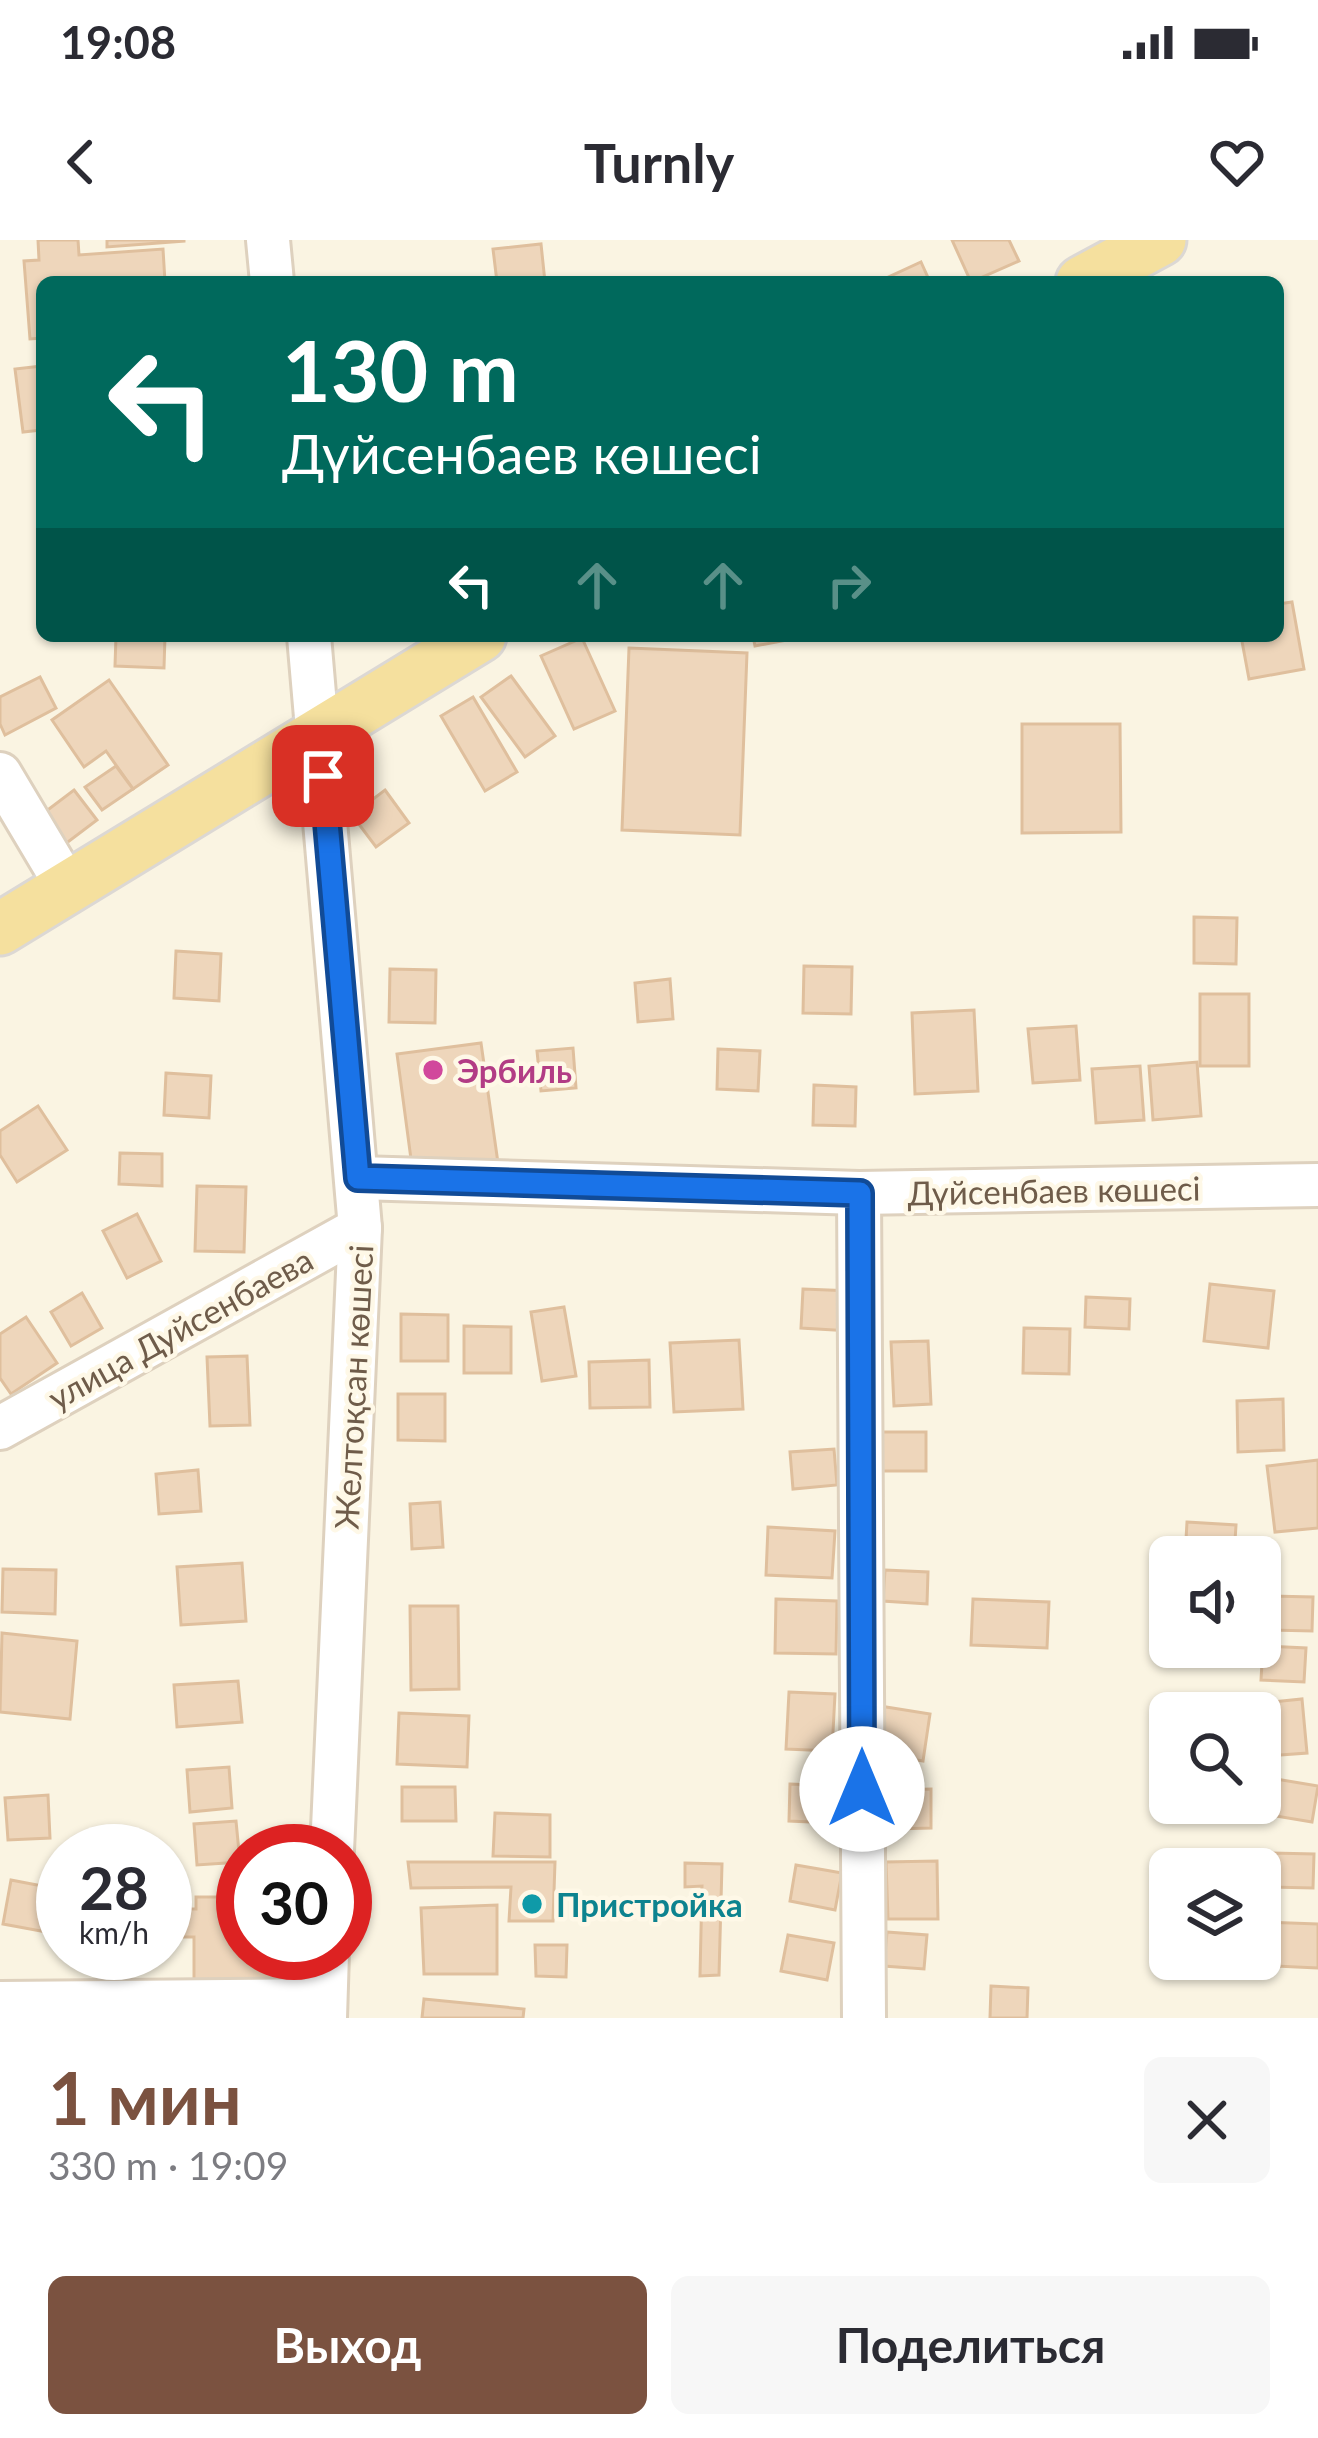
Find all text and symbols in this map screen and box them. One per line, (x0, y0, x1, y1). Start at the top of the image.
text: 19:08 (60, 15, 176, 69)
icon: back (48, 129, 114, 195)
icon: heart (1204, 129, 1270, 195)
text: Turnly (584, 130, 734, 195)
text: 130 m (282, 319, 519, 420)
icon: left (84, 324, 240, 480)
text: Дүйсенбаев көшесі (282, 421, 762, 486)
icon: left (438, 552, 504, 618)
icon: ahead (564, 552, 630, 618)
icon: ahead (690, 552, 756, 618)
icon: right (816, 552, 882, 618)
pin (272, 725, 374, 827)
icon: arrive (290, 743, 356, 809)
place label: Эрбиль (457, 1050, 572, 1090)
marker: Эрбиль (420, 1057, 446, 1083)
street label: Дүйсенбаев көшесі (907, 1167, 1201, 1213)
street label: улица Дуйсенбаева (41, 1239, 319, 1417)
street label: Желтоқсан көшесі (326, 1244, 380, 1530)
map controls (1149, 1536, 1281, 1980)
button: sound (1149, 1536, 1281, 1668)
button: search (1149, 1692, 1281, 1824)
position arrow (799, 1726, 925, 1852)
speed limit sign: 30 (216, 1824, 372, 1980)
button: layers (1149, 1848, 1281, 1980)
text: 28 (79, 1851, 149, 1923)
place label: Пристройка (556, 1884, 743, 1924)
marker: Пристройка (519, 1891, 545, 1917)
text: km/h (79, 1914, 149, 1950)
text: 1 мин (48, 2054, 242, 2140)
button: close (1144, 2057, 1270, 2183)
text: 330 m · 19:09 (48, 2142, 288, 2188)
button: Выход (48, 2276, 647, 2414)
button: Поделиться (671, 2276, 1270, 2414)

